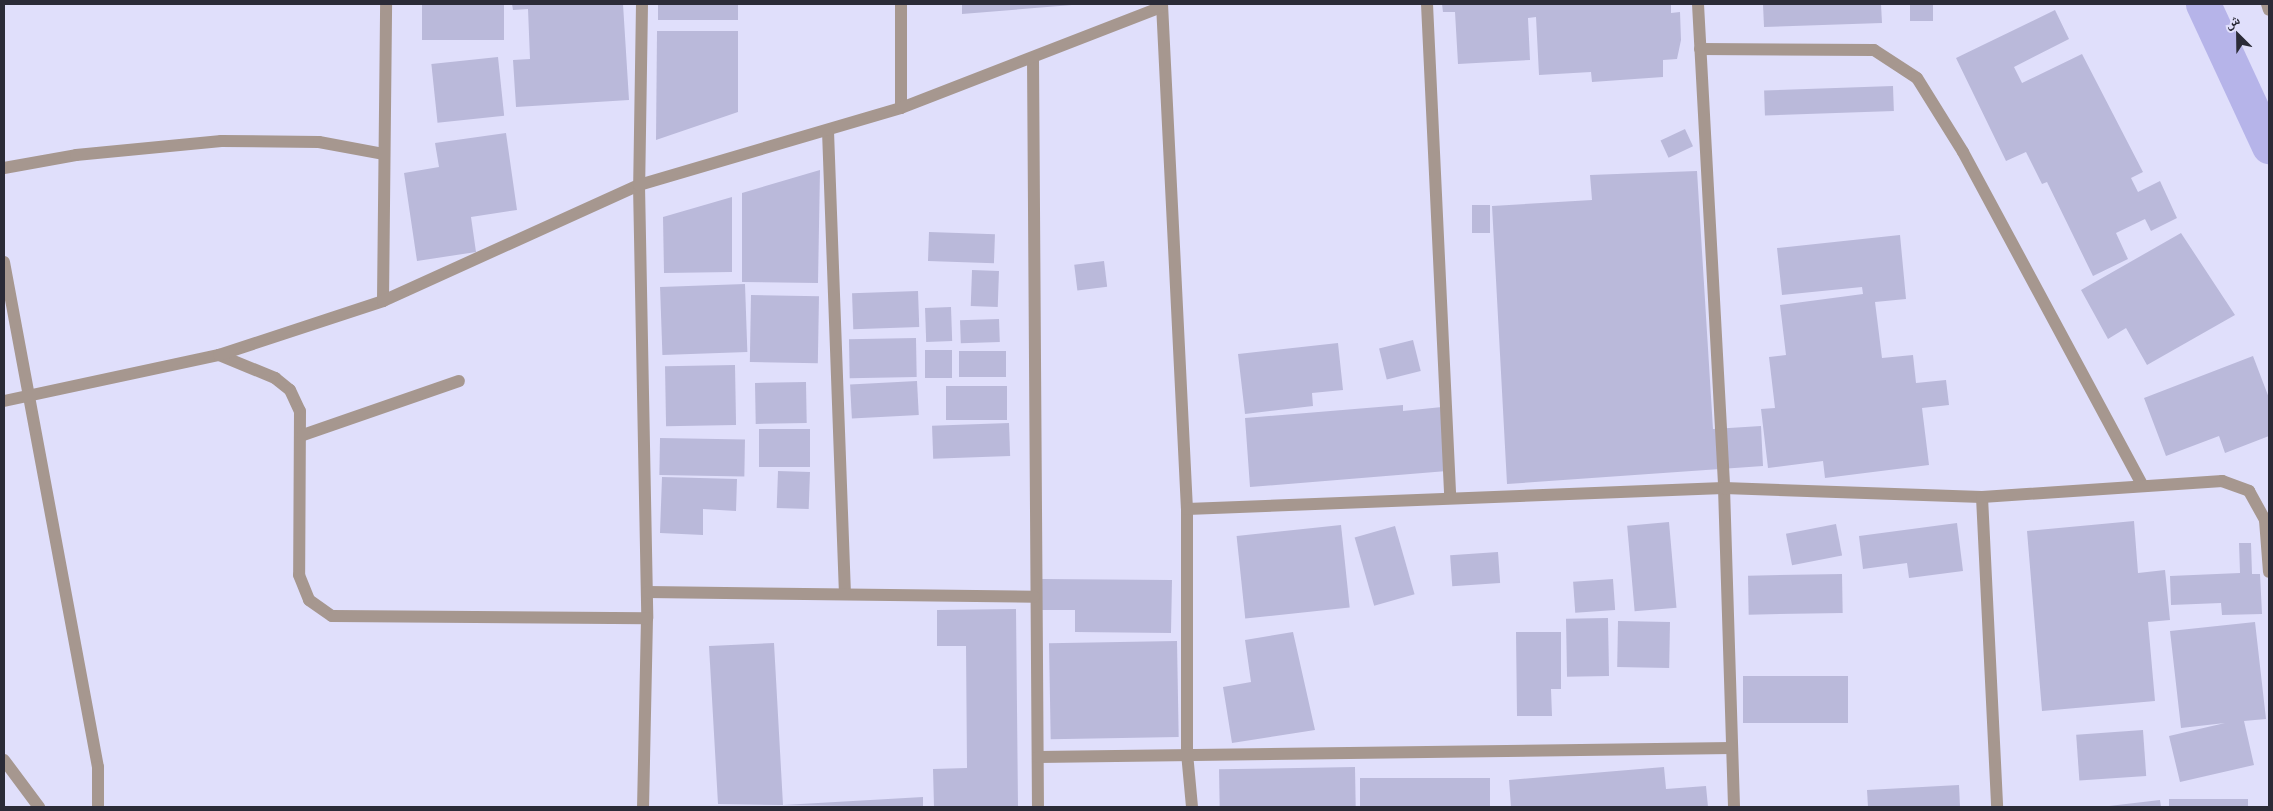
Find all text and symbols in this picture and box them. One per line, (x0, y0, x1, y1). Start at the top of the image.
text: ش (2221, 9, 2243, 33)
north arrow (2213, 10, 2263, 60)

